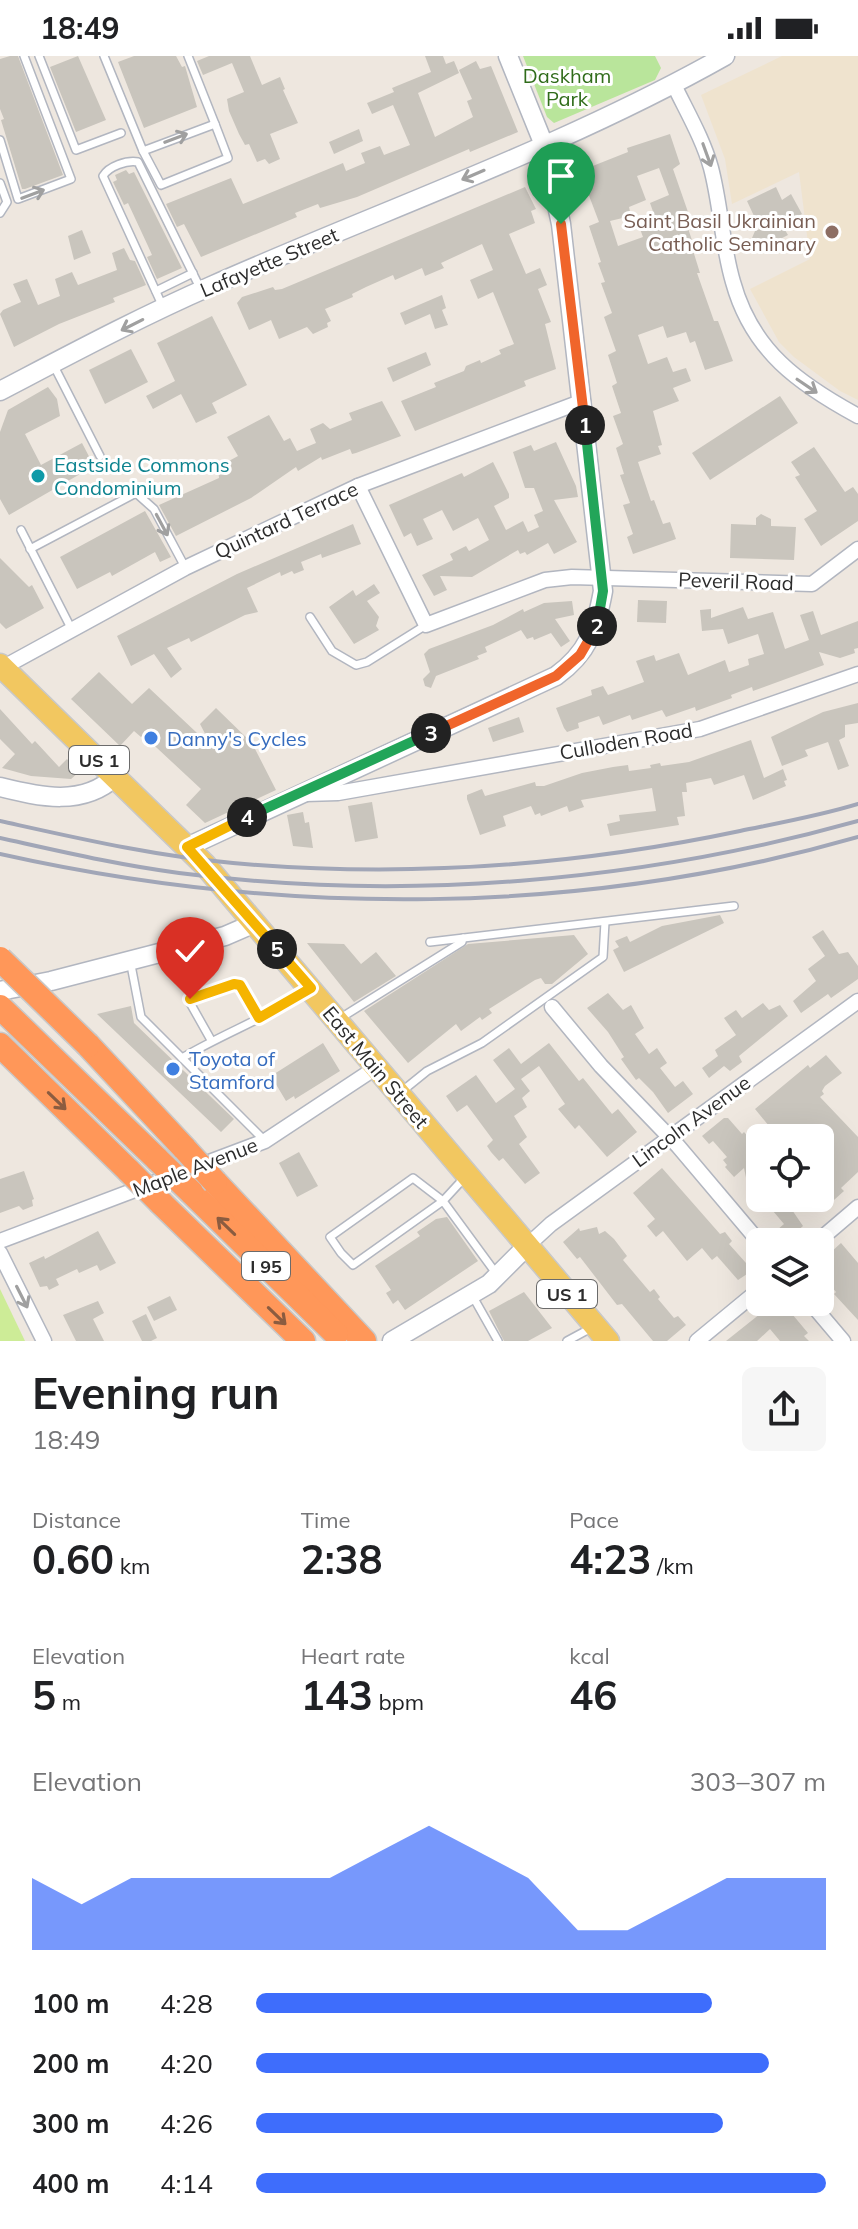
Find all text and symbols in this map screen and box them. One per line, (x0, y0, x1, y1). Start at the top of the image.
text: 18:49 (40, 9, 119, 47)
park label: Daskham Park (523, 63, 611, 111)
one-way arrow (163, 130, 188, 144)
pin (527, 142, 595, 224)
one-way arrow (700, 143, 715, 168)
icon: arrive (539, 154, 583, 198)
one-way arrow (461, 169, 485, 183)
one-way arrow (20, 186, 45, 200)
place label: Saint Basil Ukrainian Catholic Seminary (624, 208, 816, 256)
street label: Lafayette Street (196, 222, 342, 302)
marker: Saint Basil Ukrainian Catholic Seminary (823, 223, 841, 241)
one-way arrow (121, 317, 145, 333)
one-way arrow (795, 378, 817, 394)
pin: 1 (565, 405, 605, 445)
text: 1 (578, 411, 592, 439)
place label: Eastside Commons Condominium (54, 452, 230, 500)
marker: Eastside Commons Condominium (29, 467, 47, 485)
street label: Quintard Terrace (210, 476, 362, 564)
one-way arrow (155, 513, 171, 536)
street label: Peveril Road (678, 566, 794, 596)
pin: 2 (577, 606, 617, 646)
text: 2 (590, 612, 604, 640)
pin: 3 (411, 713, 451, 753)
street label: Culloden Road (557, 717, 695, 765)
text: 3 (424, 719, 438, 747)
place label: Danny's Cycles (167, 726, 307, 751)
marker: Danny's Cycles (142, 729, 160, 747)
road number: US 1 (69, 746, 129, 774)
pin: 4 (227, 797, 267, 837)
text: 4 (240, 803, 254, 831)
pin (156, 917, 224, 999)
icon: check (168, 929, 212, 973)
pin: 5 (257, 929, 297, 969)
text: 5 (270, 935, 284, 963)
street label: East Main Street (318, 1001, 434, 1133)
place label: Toyota of Stamford (189, 1046, 275, 1094)
marker: Toyota of Stamford (164, 1060, 182, 1078)
street label: Lincoln Avenue (627, 1070, 755, 1172)
one-way arrow (47, 1091, 67, 1110)
map controls (746, 1124, 834, 1316)
button: locate (746, 1124, 834, 1212)
street label: Maple Avenue (129, 1132, 261, 1202)
one-way arrow (216, 1217, 236, 1236)
button: layers (746, 1228, 834, 1316)
road number: I 95 (242, 1252, 290, 1280)
road number: US 1 (537, 1280, 597, 1308)
one-way arrow (15, 1285, 31, 1309)
one-way arrow (267, 1306, 286, 1325)
text: Evening run (32, 1365, 279, 1420)
button: share (742, 1367, 826, 1451)
text: 18:49 (32, 1423, 100, 1456)
text: Distance (32, 1506, 121, 1534)
text: Time (301, 1506, 350, 1534)
text: Pace (569, 1506, 619, 1534)
text: 0.60 (32, 1534, 114, 1584)
text: 2:38 (301, 1534, 383, 1584)
text: 4:23 (569, 1534, 651, 1584)
text: km (114, 1552, 150, 1580)
text: /km (651, 1552, 694, 1580)
text: Elevation (32, 1642, 125, 1670)
text: Heart rate (301, 1642, 405, 1670)
text: kcal (569, 1642, 610, 1670)
text: 5 (32, 1670, 56, 1720)
text: 143 (301, 1670, 373, 1720)
text: 46 (569, 1670, 617, 1720)
text: m (56, 1688, 81, 1716)
text: bpm (373, 1688, 424, 1716)
text: Elevation (32, 1765, 142, 1798)
text: 303–307 m (690, 1765, 826, 1798)
text: 100 m (32, 1987, 109, 2020)
text: 4:28 (160, 1987, 213, 2020)
text: 200 m (32, 2047, 109, 2080)
text: 4:20 (160, 2047, 213, 2080)
text: 300 m (32, 2107, 109, 2140)
text: 4:26 (160, 2107, 213, 2140)
text: 400 m (32, 2167, 109, 2200)
text: 4:14 (160, 2167, 213, 2200)

